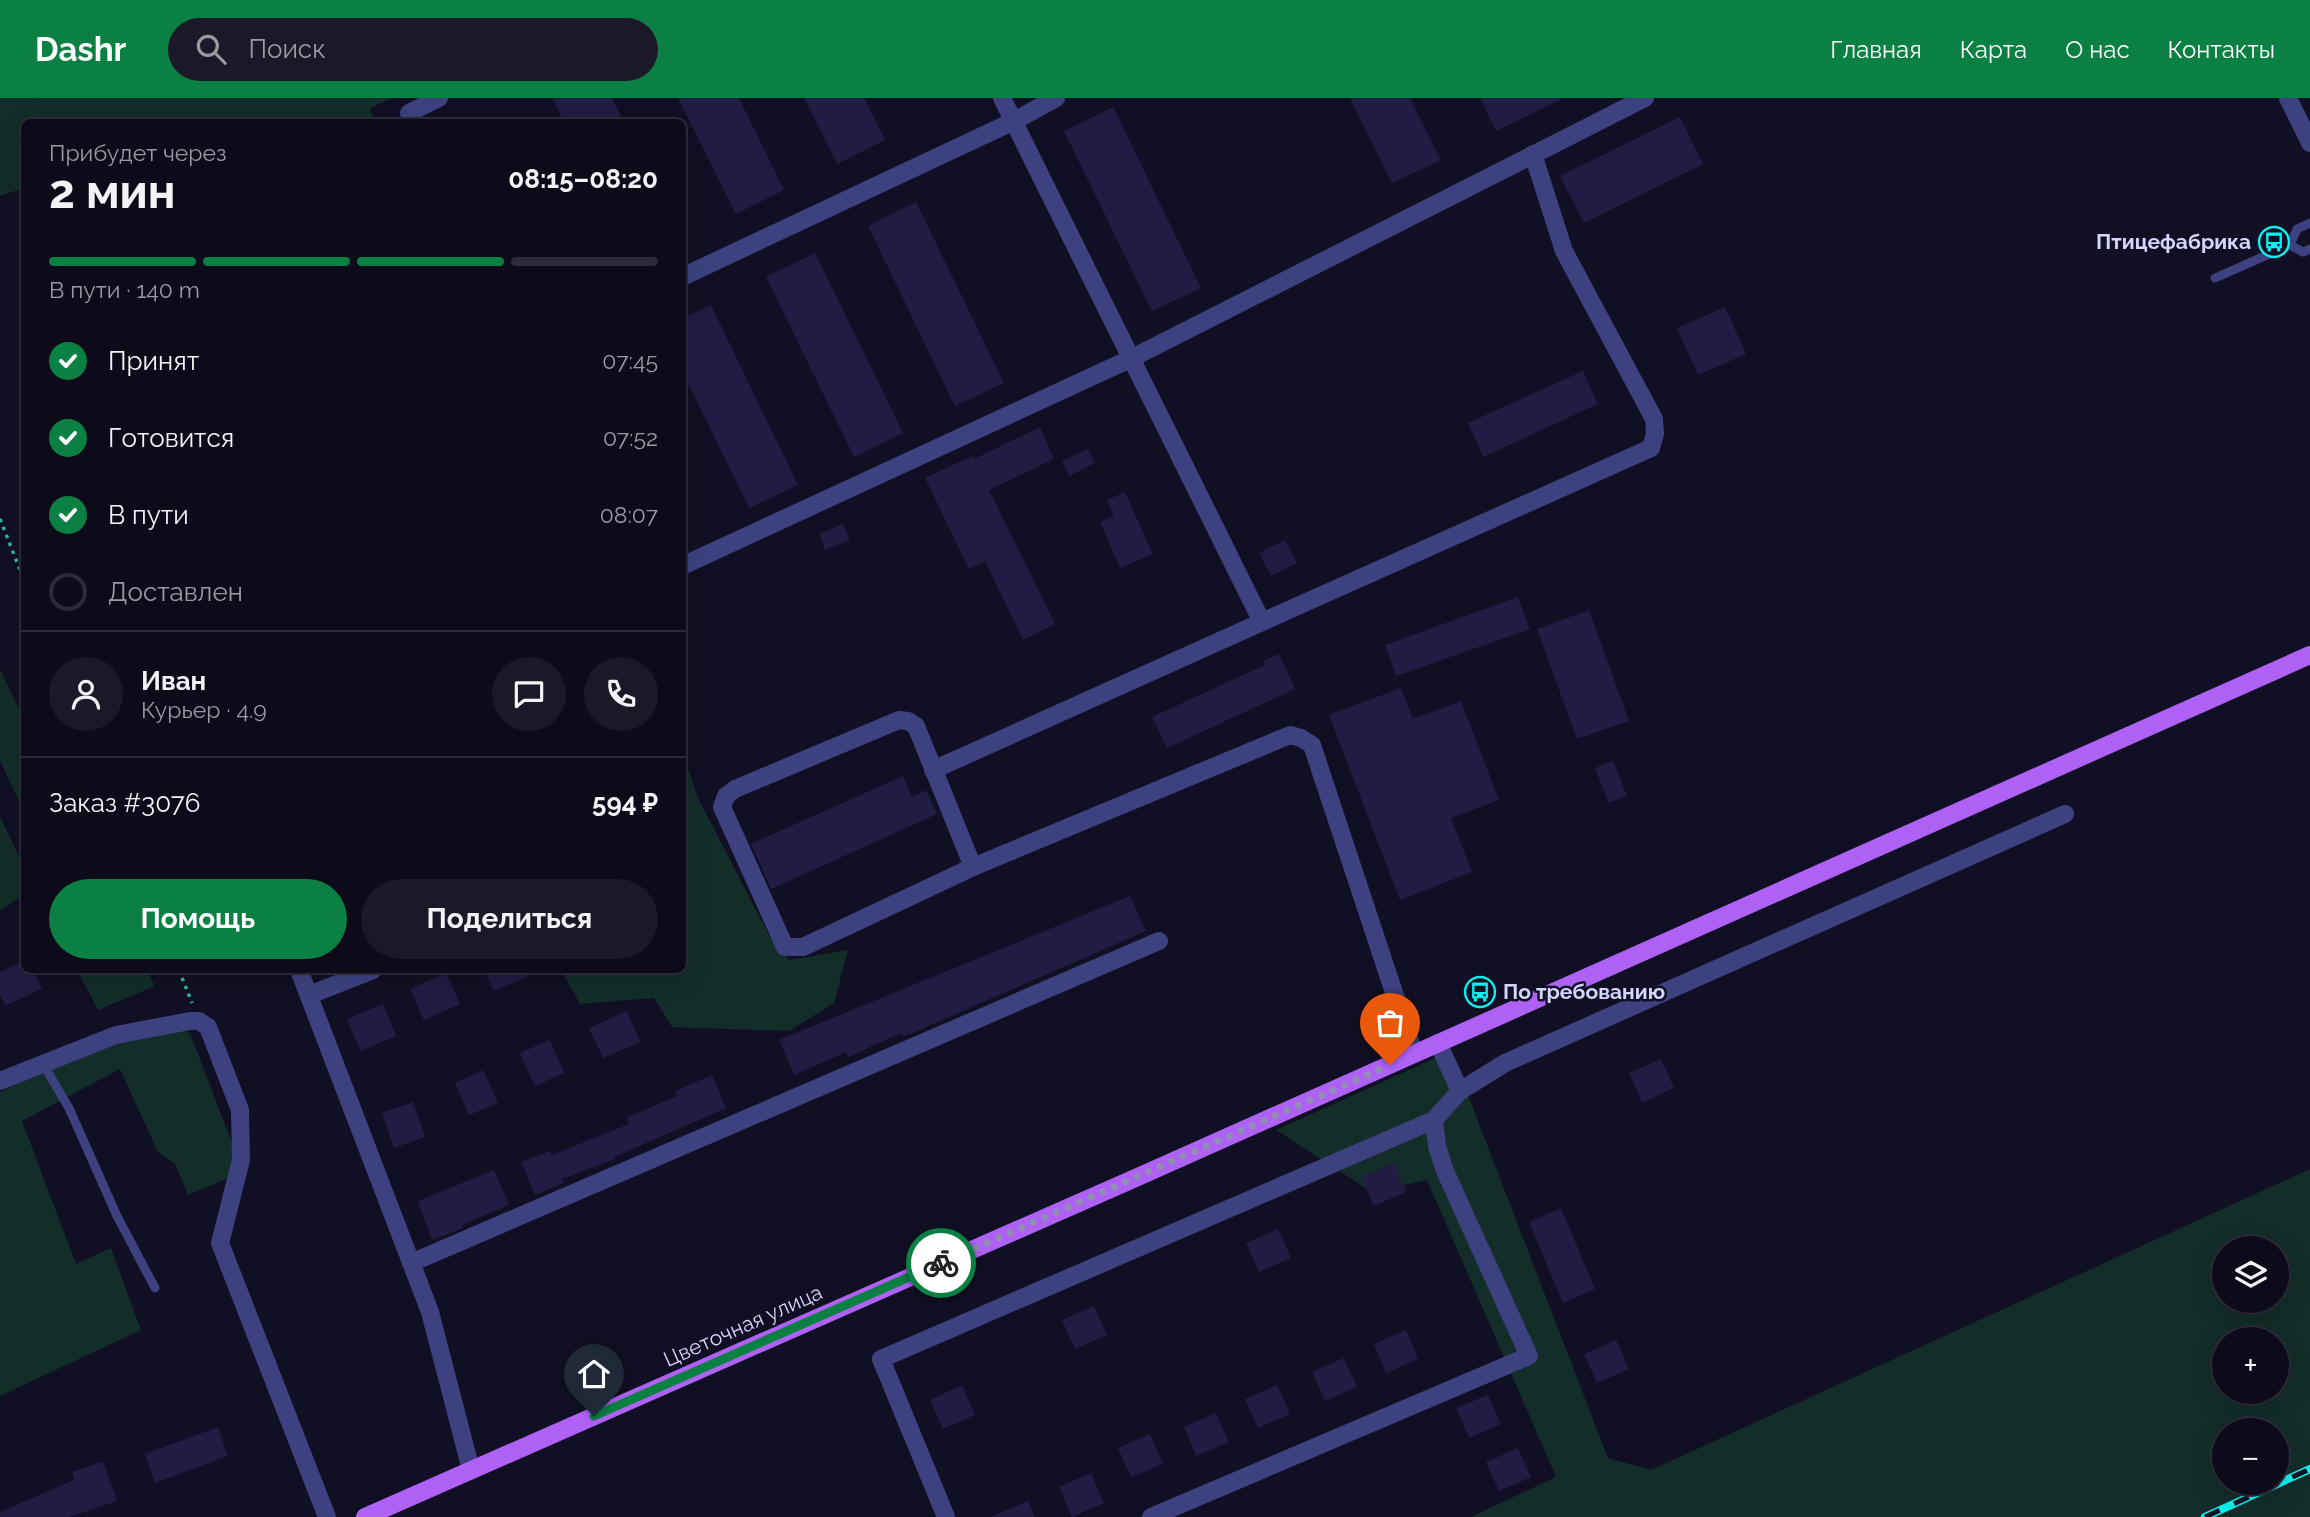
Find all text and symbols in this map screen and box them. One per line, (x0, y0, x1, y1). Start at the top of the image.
search box (168, 18, 658, 81)
text: Dashr (35, 30, 126, 69)
icon: search (192, 30, 230, 68)
text: Поиск (248, 34, 326, 64)
text: Главная (1830, 35, 1922, 64)
text: Карта (1960, 35, 2027, 64)
text: О нас (2065, 35, 2130, 64)
text: Контакты (2168, 35, 2275, 64)
text: Прибудет через (49, 139, 227, 166)
text: 08:15–08:20 (508, 164, 658, 194)
text: 2 мин (49, 165, 176, 219)
bus stop icon: Птицефабрика (2257, 225, 2291, 259)
place label: Птицефабрика (2096, 229, 2251, 254)
text: В пути · 140 m (49, 276, 200, 303)
icon: check (49, 342, 87, 380)
text: Принят (108, 346, 199, 376)
text: 07:45 (602, 347, 658, 374)
icon: check (49, 419, 87, 457)
text: Готовится (108, 423, 234, 453)
text: 07:52 (603, 424, 658, 451)
icon: check (49, 496, 87, 534)
text: В пути (108, 500, 189, 530)
text: 08:07 (600, 501, 658, 528)
text: Доставлен (108, 577, 243, 607)
button: person (49, 657, 123, 731)
button: chat (492, 657, 566, 731)
button: phone (584, 657, 658, 731)
text: Иван (141, 666, 206, 696)
text: Курьер · 4.9 (141, 696, 267, 723)
text: Заказ #3076 (49, 788, 200, 818)
text: 594 ₽ (592, 788, 658, 818)
button: Помощь (49, 879, 347, 959)
button: Поделиться (361, 879, 658, 959)
bus stop icon: По требованию (1463, 975, 1497, 1009)
place label: По требованию (1503, 979, 1665, 1004)
pin (1360, 993, 1420, 1065)
icon: bag (1371, 1004, 1409, 1042)
courier (906, 1228, 976, 1298)
map controls (2212, 1236, 2289, 1495)
button: layers (2212, 1236, 2289, 1313)
icon: bike (922, 1244, 960, 1282)
street label: Цветочная улица (660, 1279, 826, 1372)
button: + (2212, 1327, 2289, 1404)
pin (564, 1344, 624, 1416)
icon: home (575, 1355, 613, 1393)
button: − (2212, 1418, 2289, 1495)

